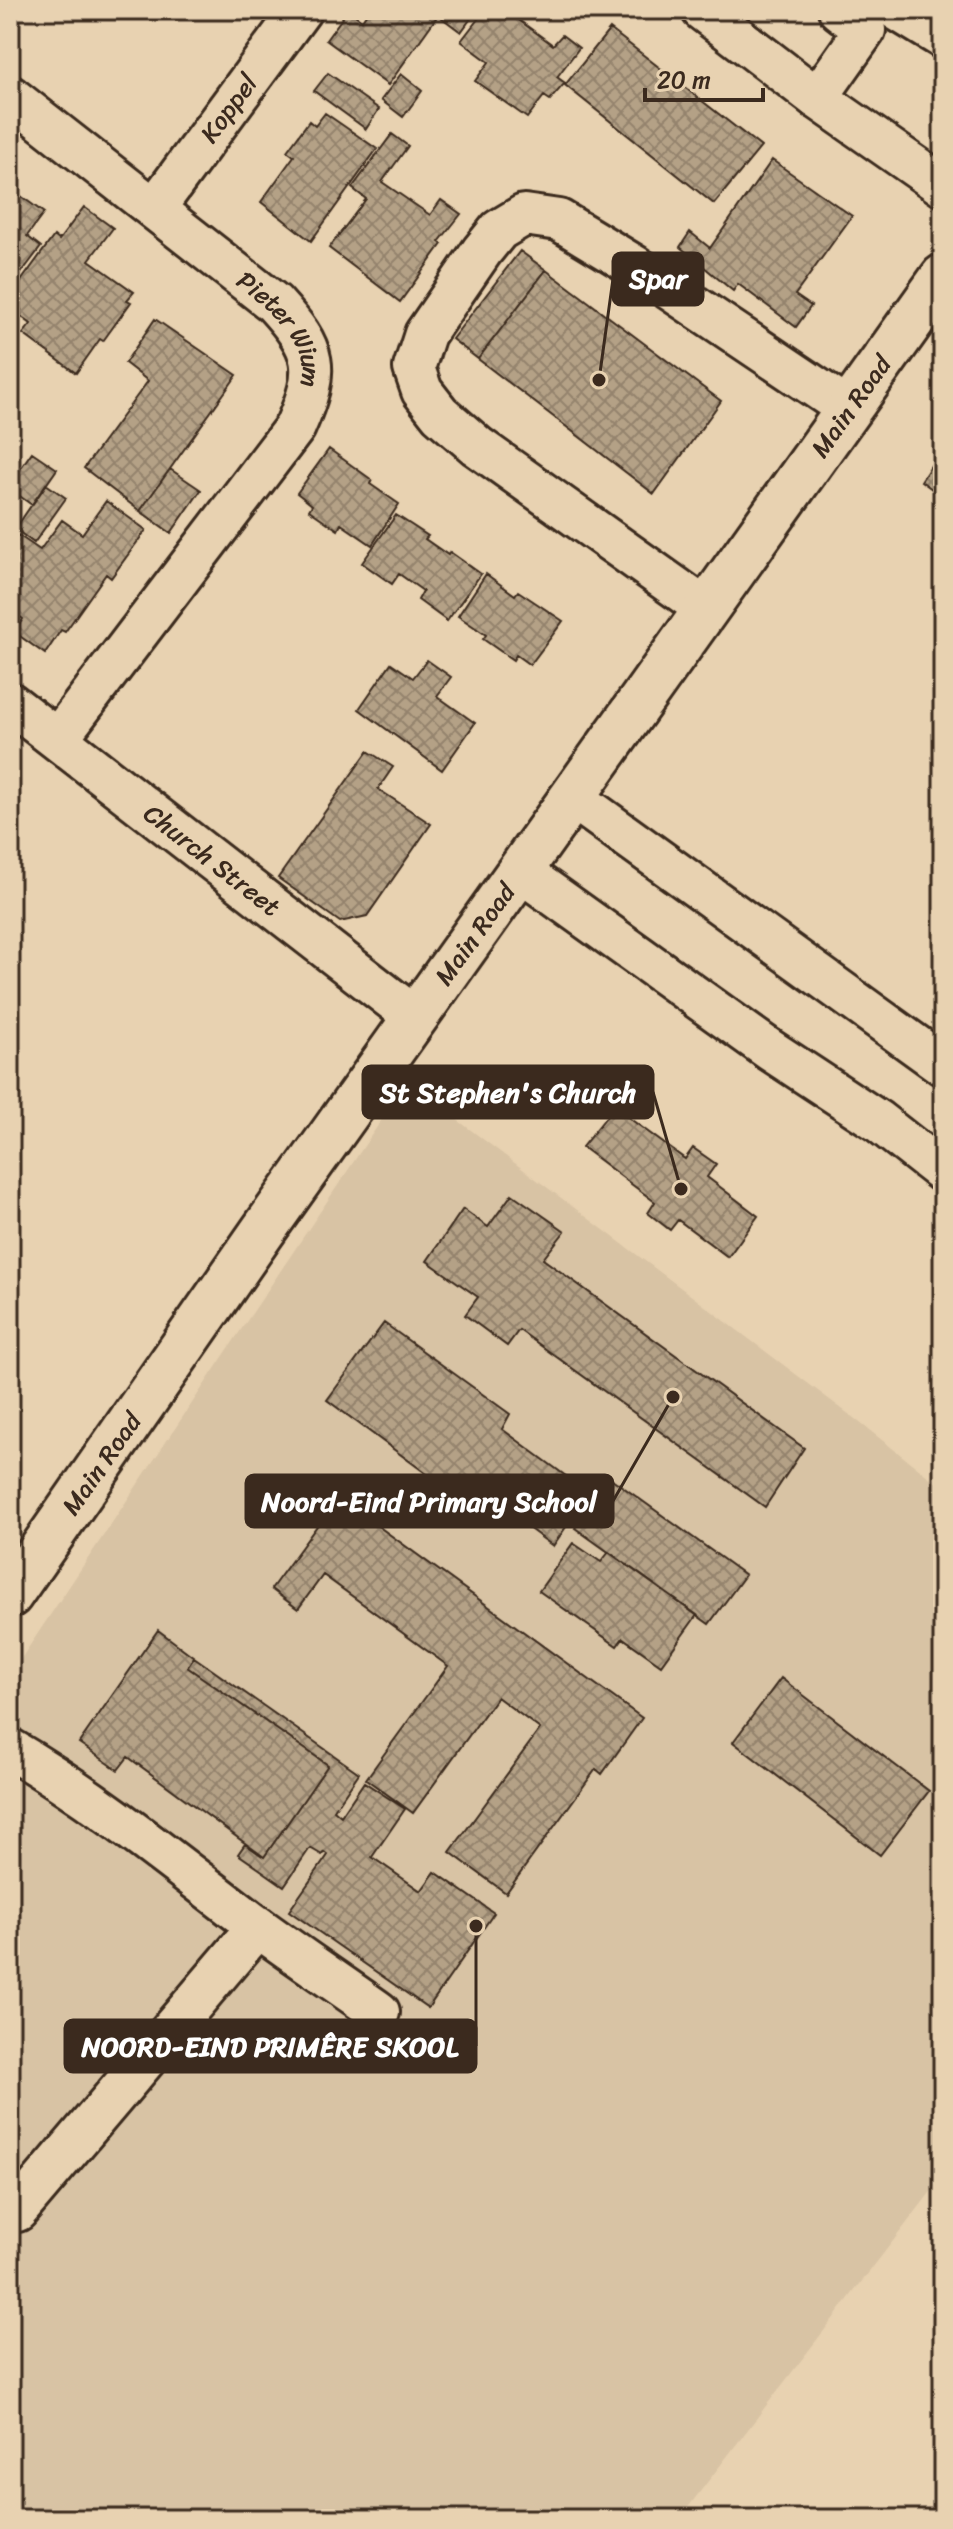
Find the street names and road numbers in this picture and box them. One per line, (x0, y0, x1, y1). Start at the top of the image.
street label: Koppel (187, 63, 270, 153)
street label: Pieter Wium (226, 258, 335, 390)
street label: Main Road (798, 343, 905, 468)
street label: Church Street (133, 791, 291, 928)
street label: Main Road (422, 871, 529, 995)
street label: Main Road (49, 1400, 155, 1525)

